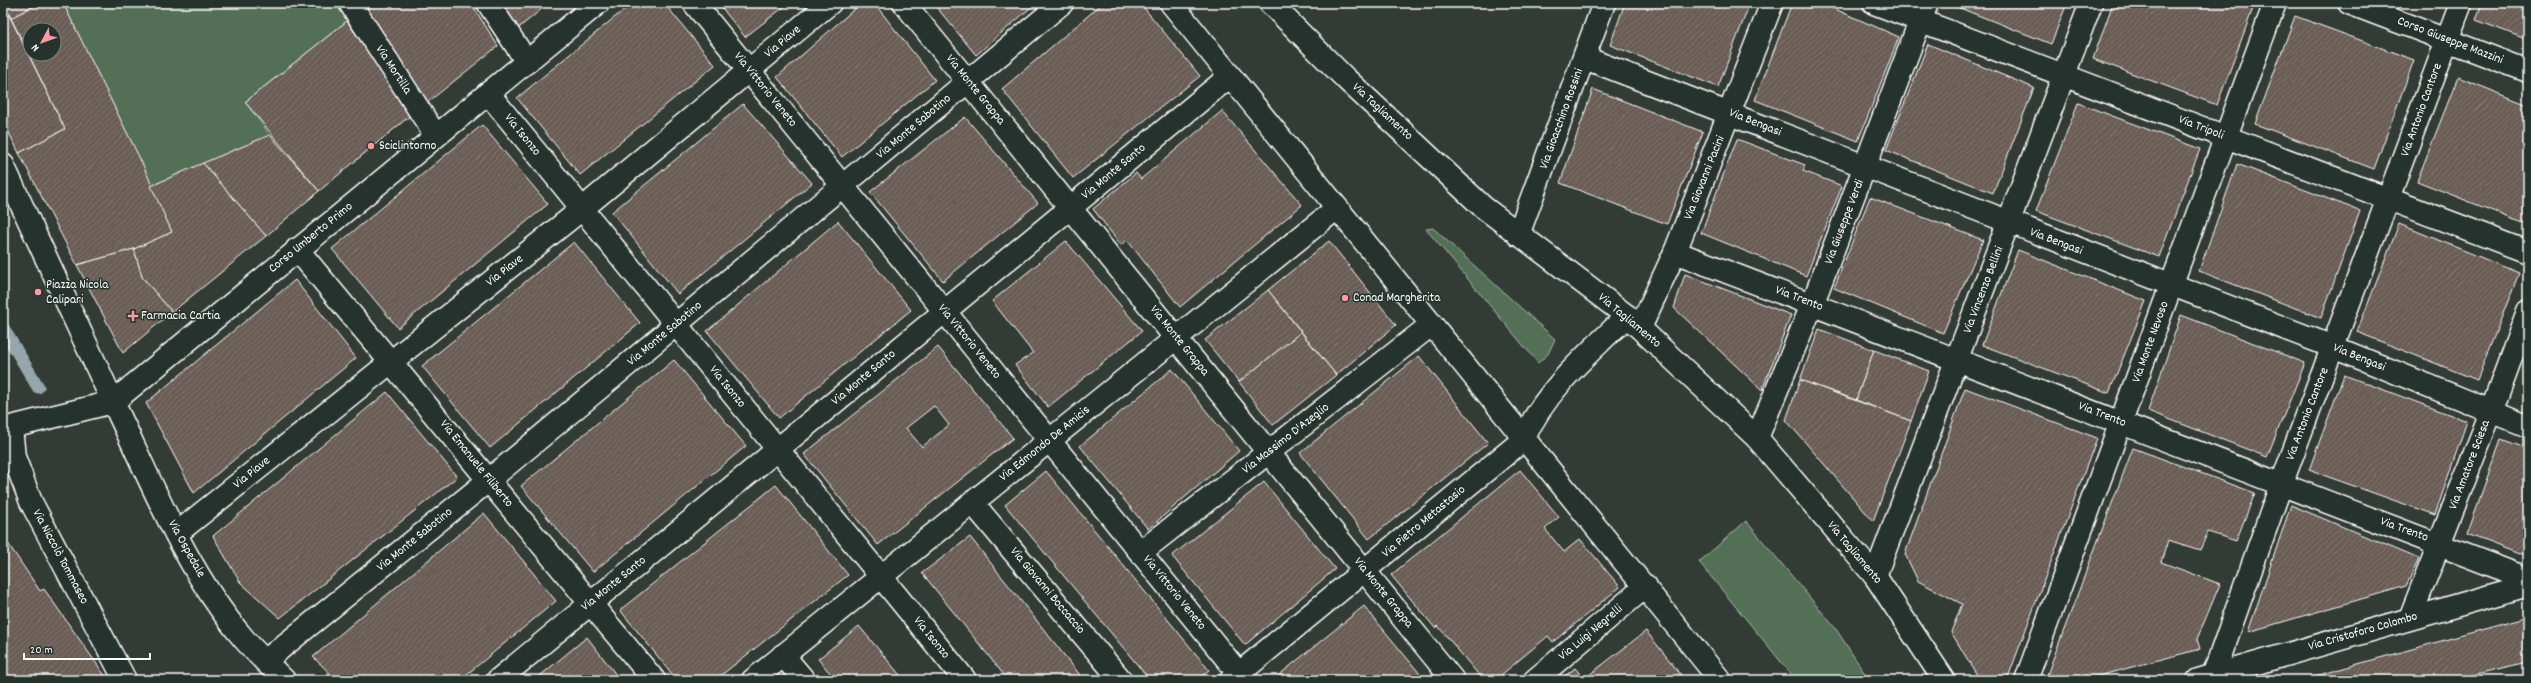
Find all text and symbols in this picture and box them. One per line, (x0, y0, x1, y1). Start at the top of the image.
street label: Corso Giuseppe Mazzini (2394, 12, 2506, 70)
street label: Via Piave (760, 21, 806, 63)
north arrow (22, 22, 62, 62)
text: N (28, 40, 44, 55)
street label: Via Mortilla (370, 42, 417, 99)
street label: Via Vittorio Veneto (729, 48, 801, 132)
street label: Via Monte Grappa (940, 51, 1010, 130)
street label: Via Antonio Cantore (2396, 60, 2448, 159)
street label: Via Gioacchino Rossini (1535, 65, 1589, 172)
street label: Via Tagliamento (1347, 79, 1417, 146)
street label: Via Monte Sabotino (872, 90, 956, 164)
street label: Via Bengasi (1726, 104, 1785, 142)
street label: Via Isonzo (499, 110, 545, 160)
street label: Via Tripoli (2175, 111, 2227, 146)
street label: Via Giovanni Pacini (1679, 132, 1731, 223)
place label: Sciclintorno (379, 137, 436, 156)
street label: Via Monte Santo (1078, 139, 1151, 205)
marker: Sciclintorno (366, 141, 376, 151)
street label: Via Giuseppe Verdi (1820, 176, 1870, 267)
street label: Corso Umberto Primo (265, 198, 358, 278)
street label: Via Bengasi (2027, 223, 2086, 261)
street label: Via Vincenzo Bellini (1959, 243, 2010, 336)
street label: Via Piave (482, 250, 528, 292)
place label: Piazza Nicola Calipari (46, 276, 109, 310)
street label: Via Trento (1772, 281, 1826, 317)
marker: Piazza Nicola Calipari (33, 287, 43, 297)
place label: Conad Margherita (1353, 289, 1441, 308)
street label: Via Tagliamento (1593, 289, 1665, 353)
marker: Conad Margherita (1340, 293, 1350, 303)
street label: Via Monte Sabotino (623, 297, 707, 371)
street label: Via Monte Nevoso (2127, 299, 2175, 385)
street label: Via Vittorio Veneto (933, 300, 1005, 384)
street label: Via Monte Grappa (1144, 302, 1214, 381)
place label: Farmacia Cartia (141, 307, 221, 326)
marker: Farmacia Cartia (128, 311, 138, 321)
street label: Via Bengasi (2330, 339, 2389, 377)
street label: Via Monte Santo (828, 345, 901, 411)
street label: Via Isonzo (704, 362, 750, 412)
street label: Via Antonio Cantore (2282, 365, 2335, 463)
street label: Via Trento (2075, 397, 2129, 433)
street label: Via Massimo D'Azeglio (1238, 399, 1334, 479)
street label: Via Edmondo De Amicis (995, 401, 1095, 487)
street label: Via Emanuele Filiberto (435, 416, 518, 512)
street label: Via Amatore Sciesa (2444, 417, 2496, 513)
street label: Via Piave (229, 452, 275, 494)
street label: Via Pietro Metastasio (1378, 481, 1470, 563)
street label: Via Monte Sabotino (373, 503, 457, 577)
street label: Via Niccolò Tommaseo (27, 506, 93, 608)
street label: Via Trento (2377, 513, 2431, 548)
street label: Via Ospedale (162, 517, 210, 582)
street label: Via Tagliamento (1822, 517, 1886, 589)
street label: Via Giovanni Boccaccio (1005, 543, 1089, 639)
street label: Via Vittorio Veneto (1138, 551, 1210, 635)
street label: Via Monte Santo (577, 552, 651, 616)
street label: Via Monte Grappa (1348, 554, 1418, 633)
street label: Via Luigi Negrelli (1555, 600, 1628, 666)
street label: Via Cristoforo Colombo (2306, 607, 2420, 657)
street label: Via Isonzo (908, 613, 954, 663)
scale bar (24, 635, 150, 661)
text: 20 m (30, 642, 53, 659)

